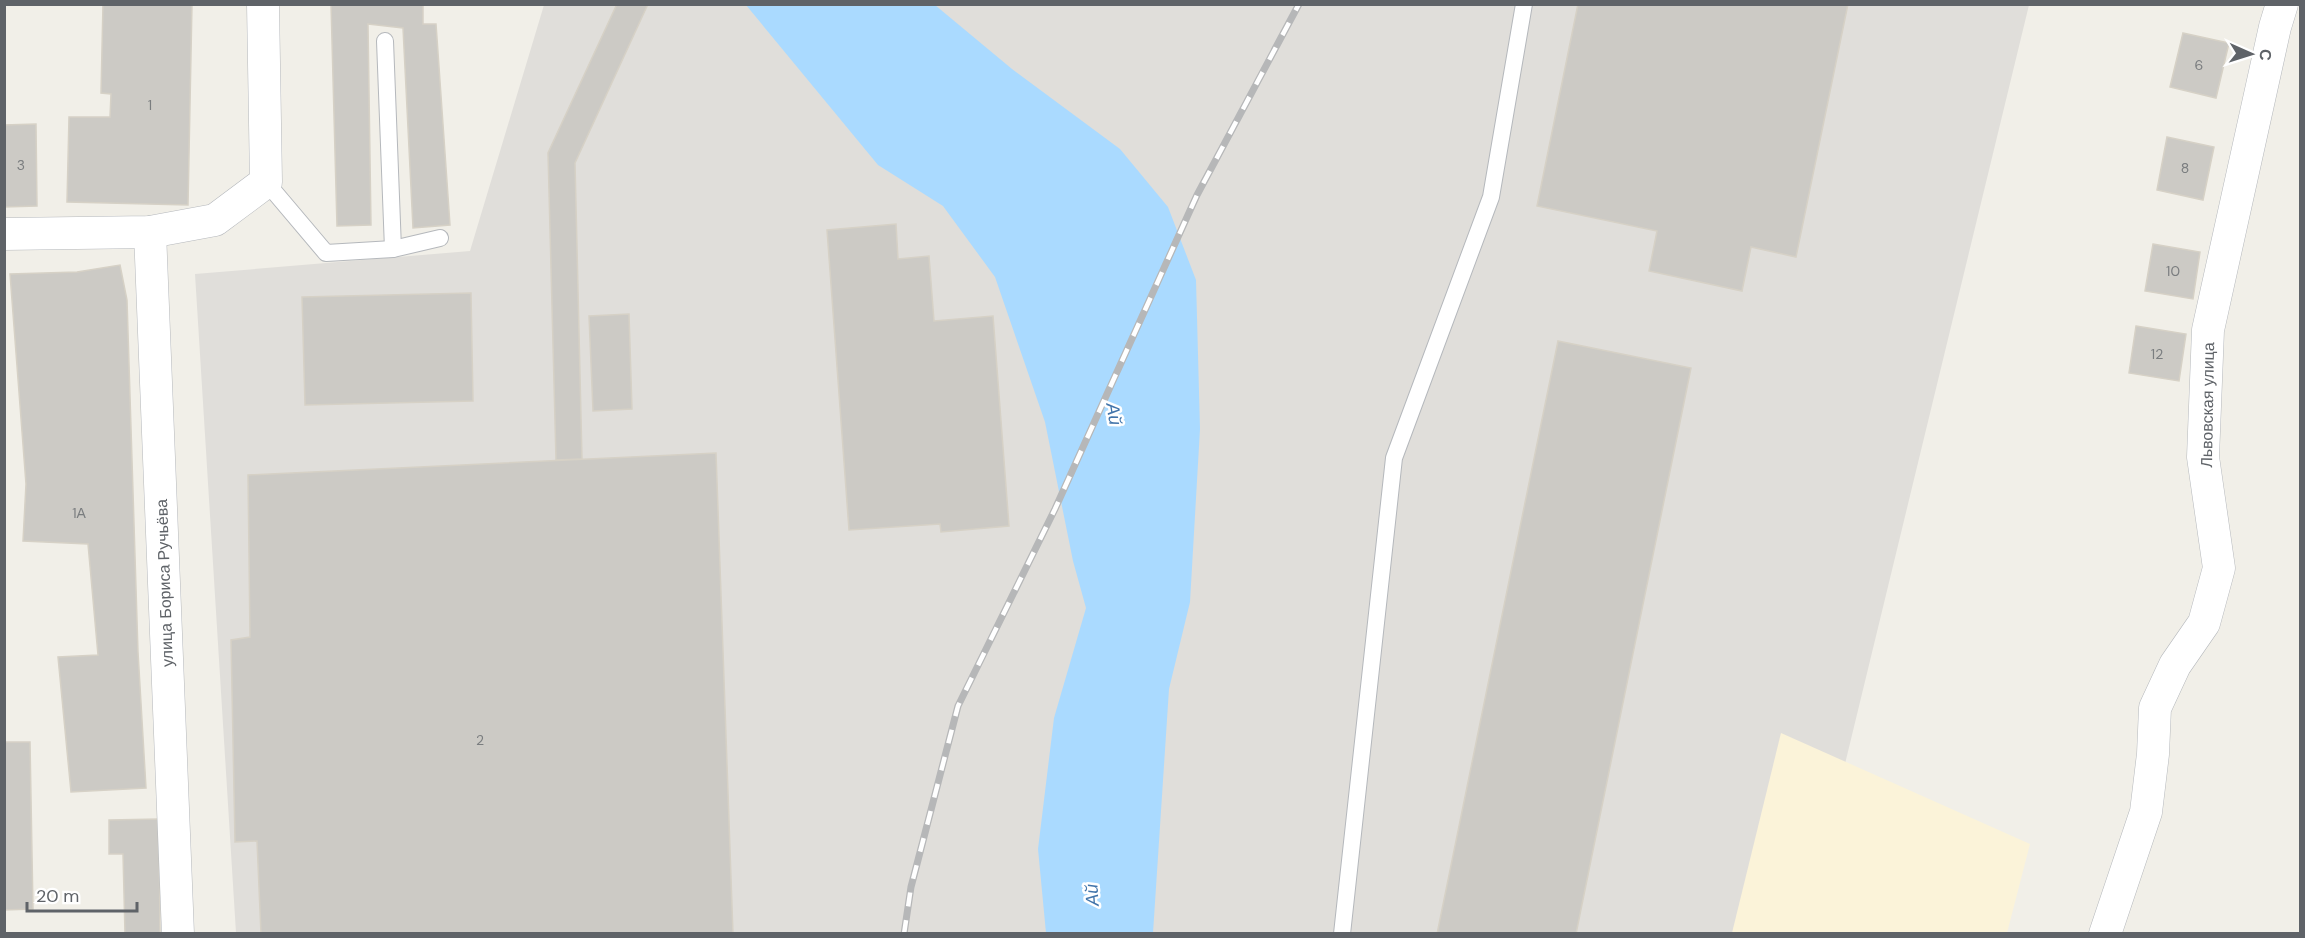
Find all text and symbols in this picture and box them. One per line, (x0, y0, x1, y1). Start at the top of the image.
north arrow (2221, 24, 2281, 84)
text: С (2255, 48, 2276, 62)
house number: 6 (2195, 56, 2203, 74)
house number: 1 (148, 96, 152, 114)
house number: 3 (17, 156, 25, 174)
house number: 8 (2181, 159, 2189, 177)
house number: 10 (2166, 262, 2180, 280)
street label: Львовская улица (2196, 342, 2219, 468)
house number: 12 (2151, 345, 2163, 363)
water label: Ай (1100, 400, 1128, 427)
street label: улица Бориса Ручьёва (151, 499, 178, 667)
house number: 1А (72, 504, 87, 522)
house number: 2 (476, 731, 484, 749)
scale bar (27, 875, 136, 913)
water label: Ай (1079, 883, 1105, 908)
text: 20 m (36, 884, 79, 908)

